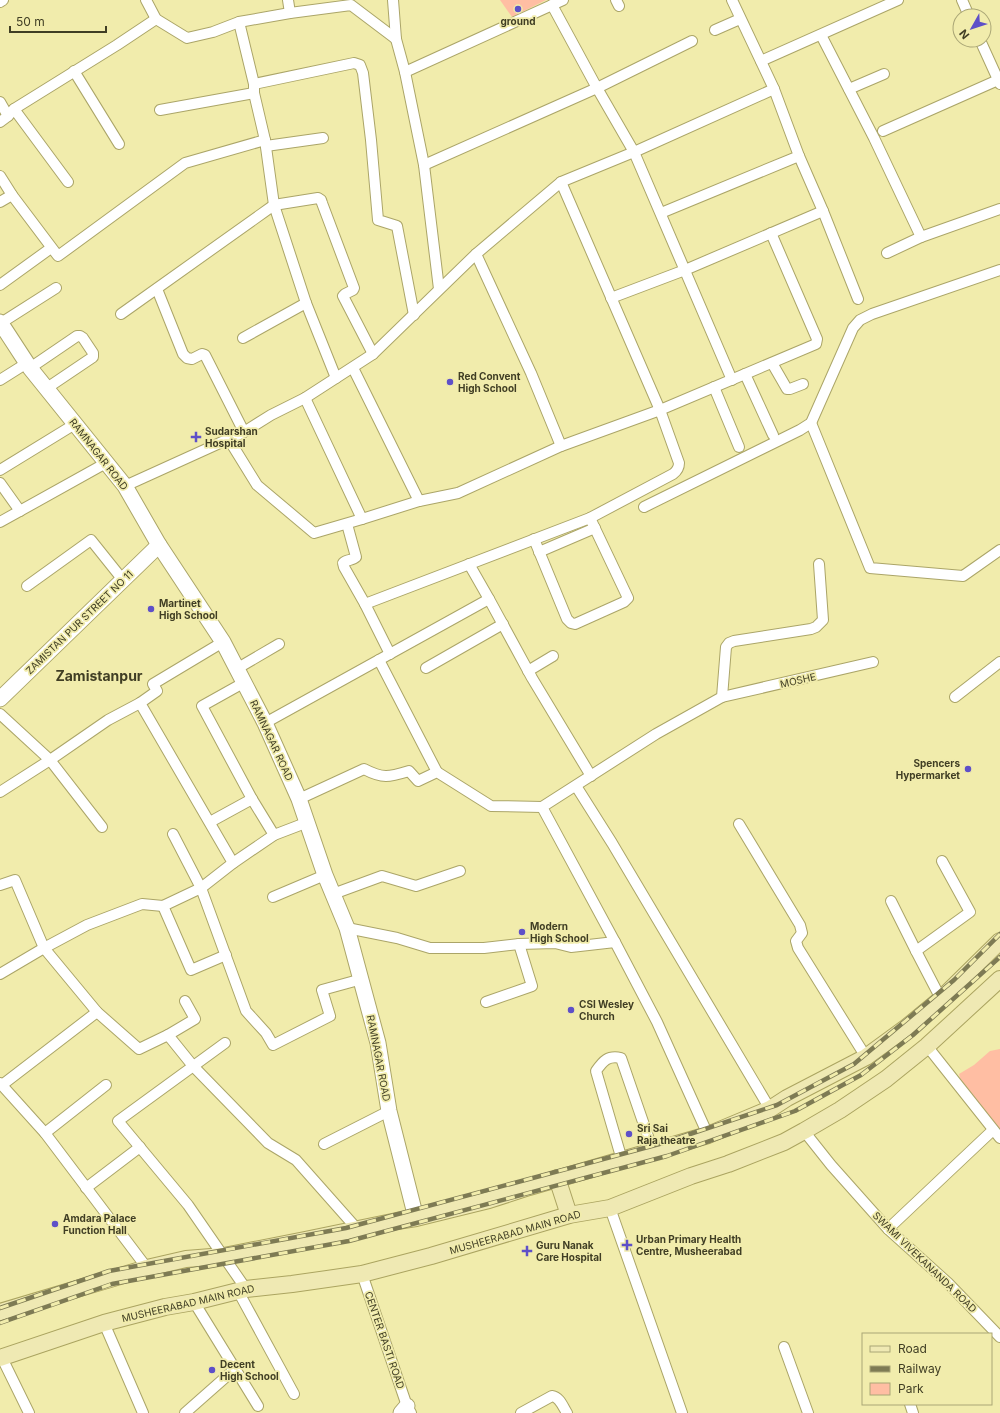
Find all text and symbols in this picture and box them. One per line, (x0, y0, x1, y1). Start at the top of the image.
marker: ground (513, 4, 523, 14)
scale bar (10, 8, 106, 34)
north arrow (952, 8, 992, 48)
text: 50 m (16, 14, 45, 29)
place label: ground (500, 15, 536, 28)
text: N (956, 27, 972, 42)
place label: Red Convent High School (458, 370, 521, 395)
marker: Red Convent High School (445, 377, 455, 387)
street label: RAMNAGAR ROAD (67, 416, 131, 492)
place label: Sudarshan Hospital (205, 425, 258, 449)
marker: Sudarshan Hospital (190, 431, 202, 443)
street label: ZAMISTAN PUR STREET NO 11 (23, 568, 135, 676)
place label: Martinet High School (159, 597, 218, 622)
marker: Martinet High School (146, 604, 156, 614)
district label: Zamistanpur (55, 667, 143, 684)
street label: MOSHE (779, 670, 817, 690)
street label: RAMNAGAR ROAD (248, 698, 296, 782)
place label: Spencers Hypermarket (896, 757, 960, 782)
marker: Spencers Hypermarket (963, 764, 973, 774)
place label: Modern High School (530, 920, 589, 945)
marker: Modern High School (517, 927, 527, 937)
place label: CSI Wesley Church (579, 998, 634, 1022)
marker: CSI Wesley Church (566, 1005, 576, 1015)
street label: RAMNAGAR ROAD (365, 1014, 393, 1102)
place label: Sri Sai Raja theatre (637, 1122, 695, 1146)
marker: Sri Sai Raja theatre (624, 1129, 634, 1139)
street label: MUSHEERABAD MAIN ROAD (448, 1207, 582, 1257)
street label: SWAMI VIVEKANANDA ROAD (871, 1209, 979, 1315)
place label: Amdara Palace Function Hall (63, 1212, 136, 1236)
marker: Amdara Palace Function Hall (50, 1219, 60, 1229)
place label: Urban Primary Health Centre, Musheerabad (636, 1233, 742, 1257)
place label: Guru Nanak Care Hospital (536, 1239, 602, 1263)
marker: Urban Primary Health Centre, Musheerabad (621, 1239, 633, 1251)
marker: Guru Nanak Care Hospital (521, 1245, 533, 1257)
street label: MUSHEERABAD MAIN ROAD (120, 1282, 256, 1324)
street label: CENTER BASTI ROAD (363, 1290, 407, 1390)
legend (862, 1333, 992, 1405)
text: Road (898, 1341, 927, 1356)
place label: Decent High School (220, 1358, 279, 1383)
text: Railway (898, 1361, 942, 1376)
marker: Decent High School (207, 1365, 217, 1375)
text: Park (898, 1381, 924, 1396)

